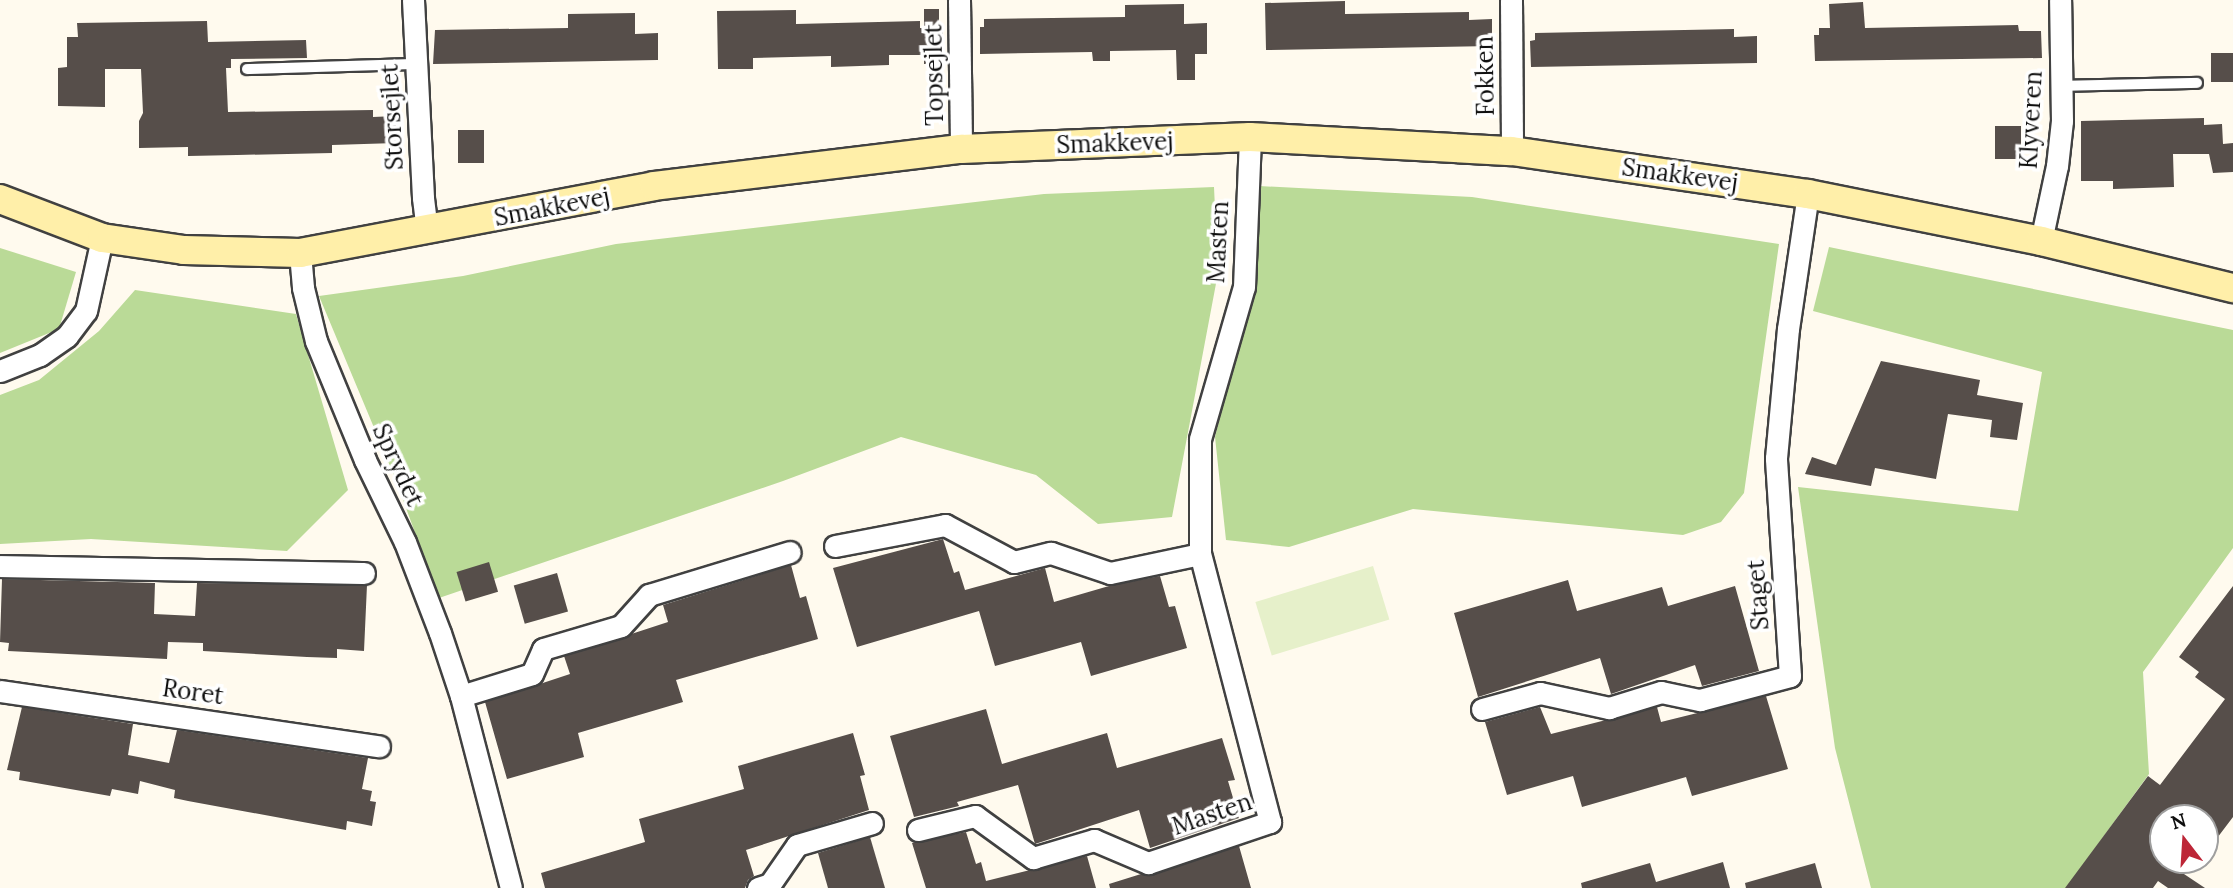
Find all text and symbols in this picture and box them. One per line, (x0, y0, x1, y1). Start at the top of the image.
street label: Topsejlet (919, 24, 949, 126)
street label: Fokken (1470, 36, 1500, 116)
street label: Storsejlet (375, 63, 409, 171)
street label: Klyveren (2014, 70, 2048, 170)
street label: Smakkevej (1056, 127, 1174, 159)
street label: Smakkevej (1620, 153, 1740, 197)
street label: Smakkevej (492, 182, 612, 232)
street label: Masten (1201, 200, 1235, 284)
street label: Sprydet (366, 419, 430, 511)
street label: Staget (1741, 559, 1775, 631)
street label: Roret (161, 673, 225, 711)
street label: Masten (1168, 787, 1256, 841)
north arrow (2149, 804, 2219, 874)
text: N (2168, 807, 2189, 834)

